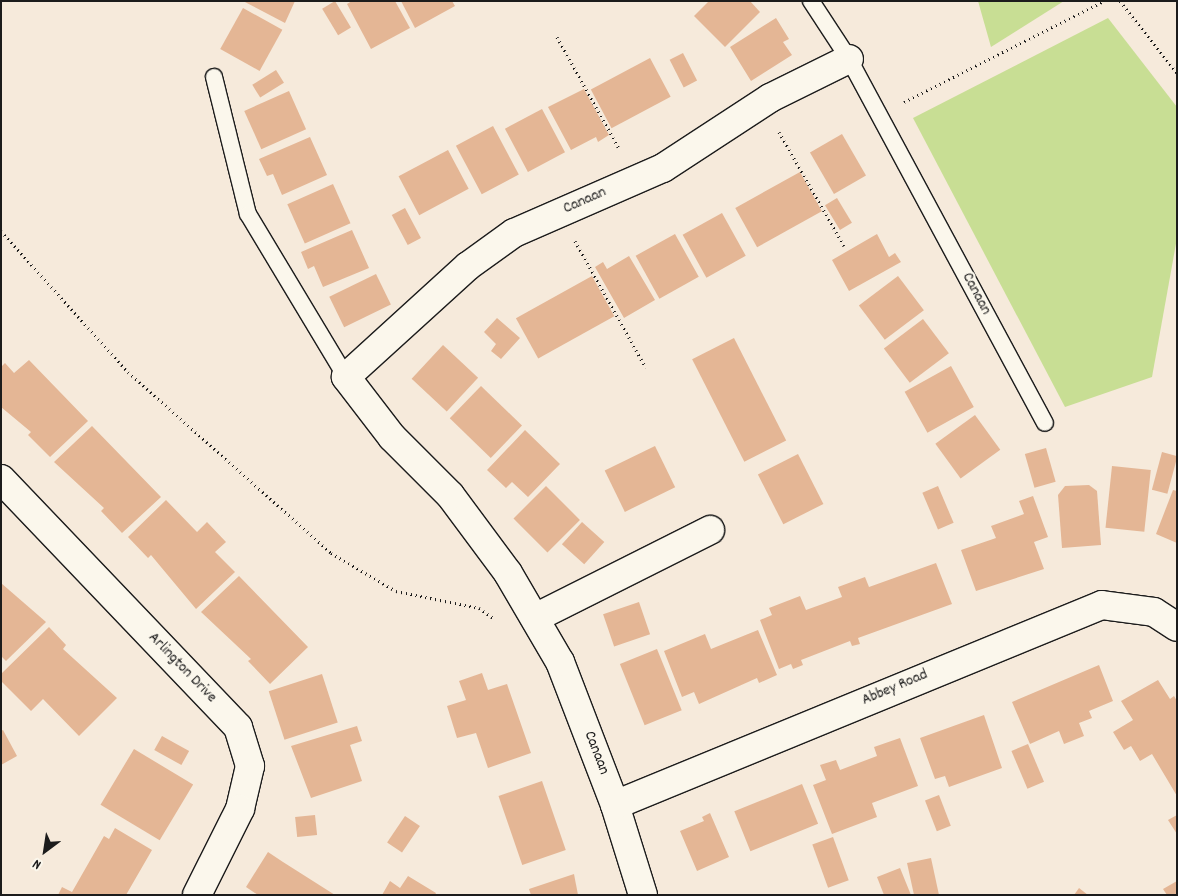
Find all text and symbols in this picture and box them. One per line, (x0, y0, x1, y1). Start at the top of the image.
street label: Canaan (560, 183, 610, 219)
street label: Canaan (957, 270, 995, 318)
street label: Arlington Drive (144, 629, 220, 707)
street label: Abbey Road (859, 666, 931, 710)
street label: Canaan (579, 728, 613, 778)
north arrow (20, 826, 70, 876)
text: N (29, 854, 45, 874)

